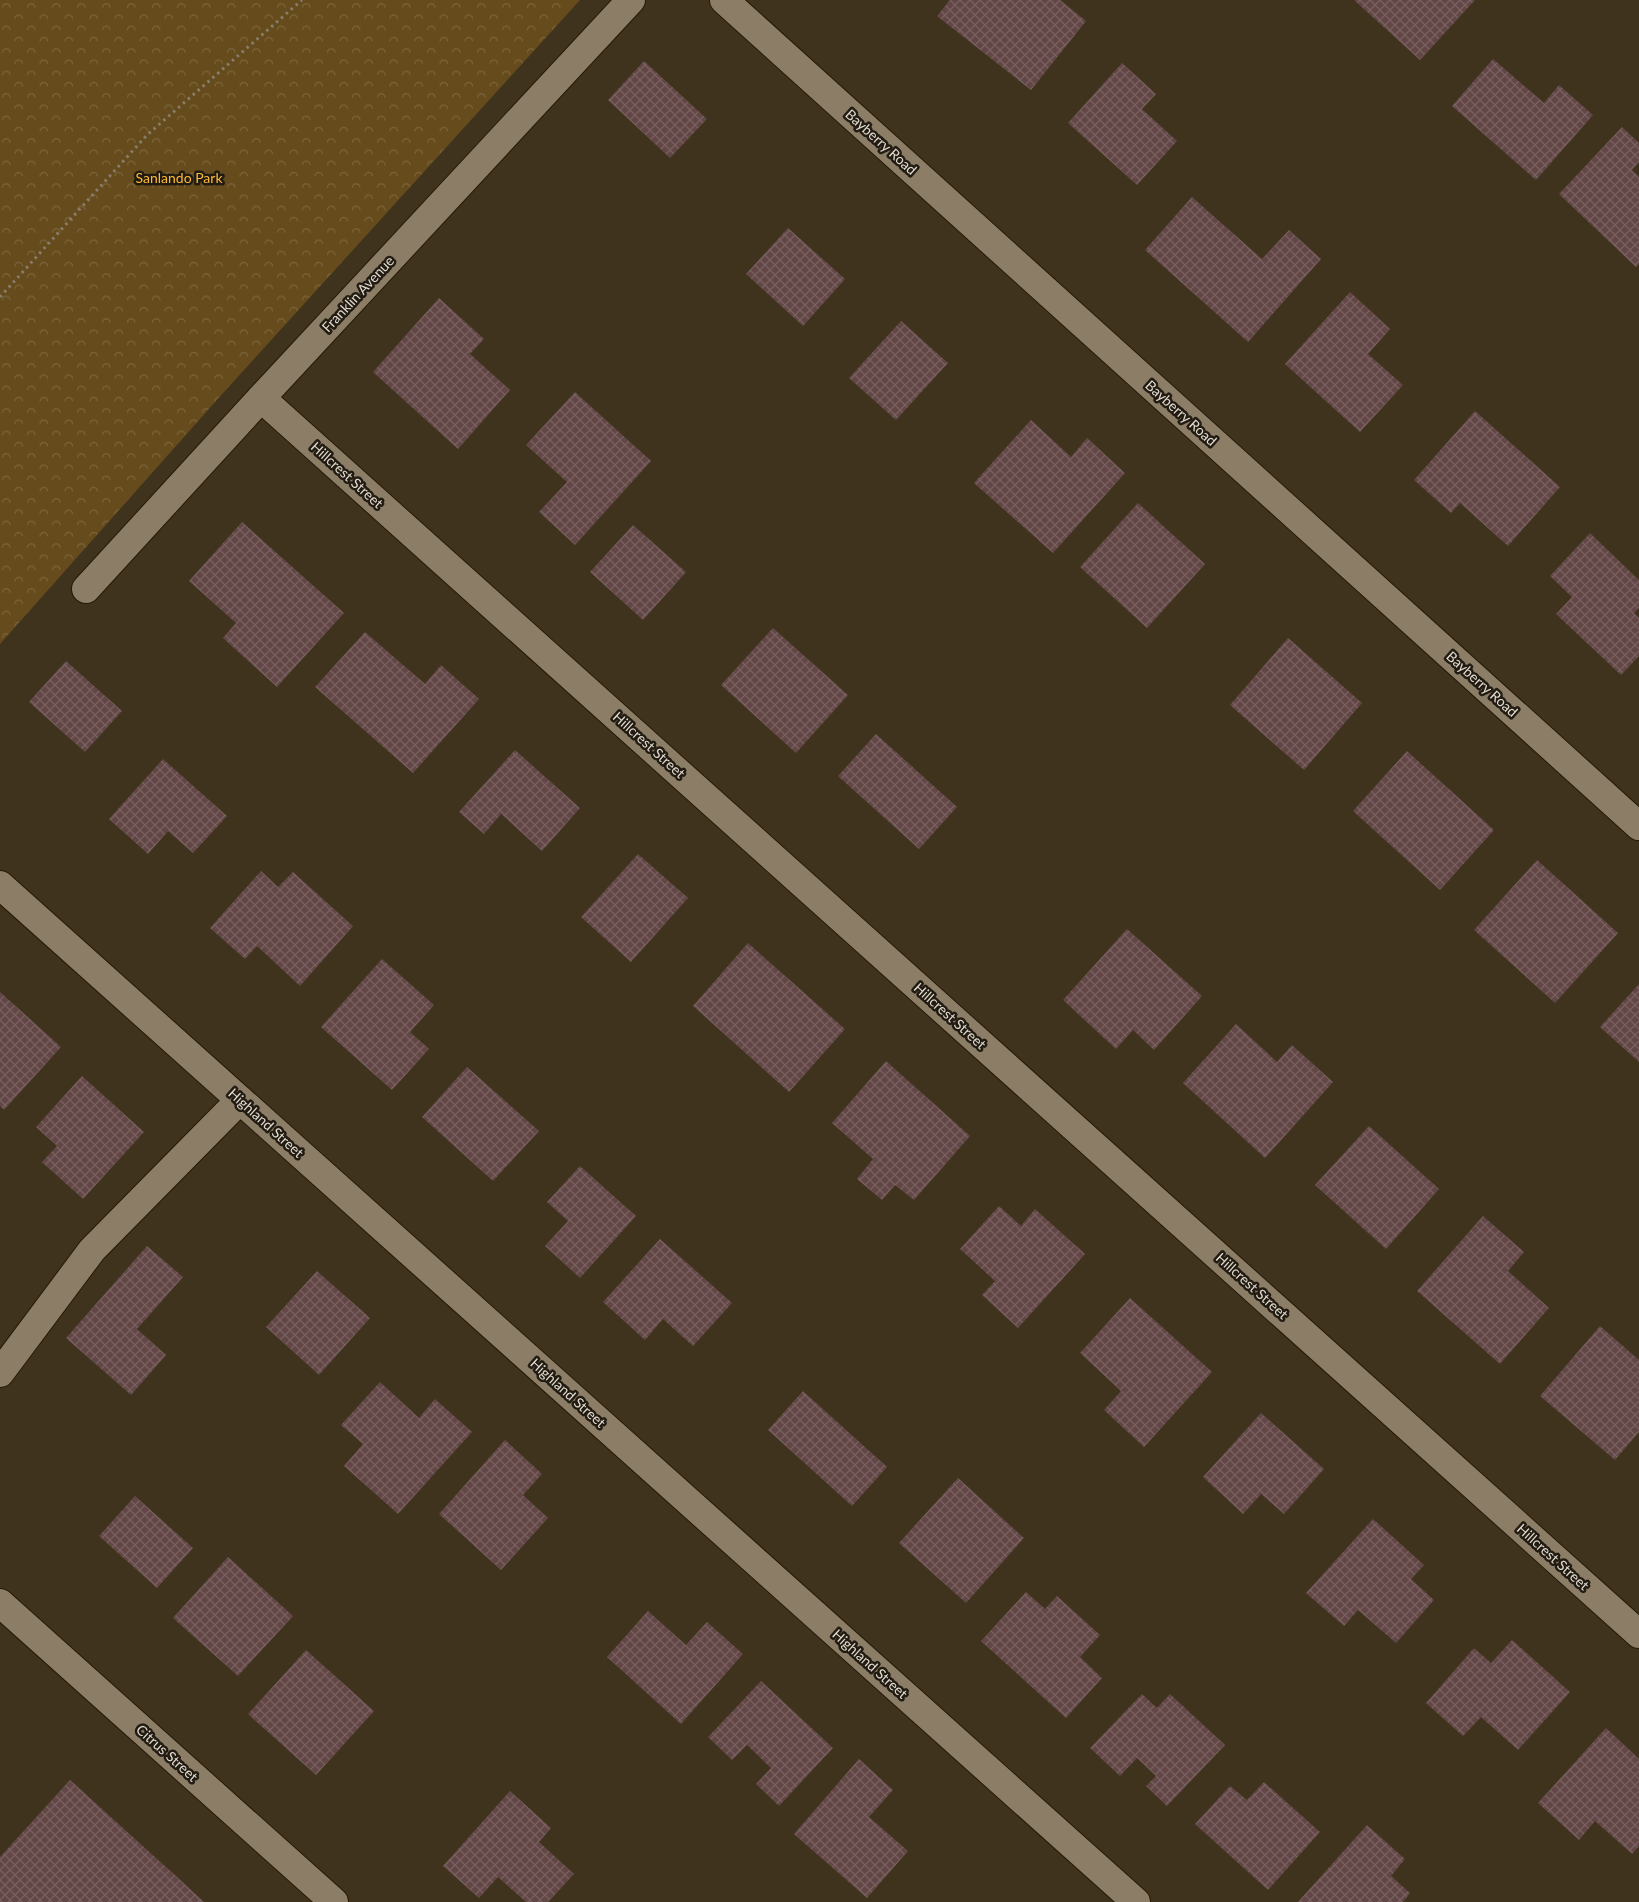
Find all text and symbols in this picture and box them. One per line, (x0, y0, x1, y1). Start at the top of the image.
street label: Bayberry Road (842, 105, 920, 178)
park label: Sanlando Park (135, 169, 223, 186)
street label: Franklin Avenue (318, 252, 397, 335)
street label: Bayberry Road (1142, 376, 1220, 449)
street label: Hillcrest Street (308, 438, 387, 511)
street label: Bayberry Road (1443, 647, 1521, 720)
street label: Hillcrest Street (610, 708, 689, 781)
street label: Hillcrest Street (911, 979, 990, 1052)
street label: Highland Street (225, 1084, 307, 1161)
street label: Hillcrest Street (1213, 1249, 1292, 1322)
street label: Highland Street (527, 1354, 609, 1431)
street label: Hillcrest Street (1514, 1520, 1593, 1593)
street label: Highland Street (829, 1625, 911, 1702)
street label: Citrus Street (133, 1721, 202, 1785)

